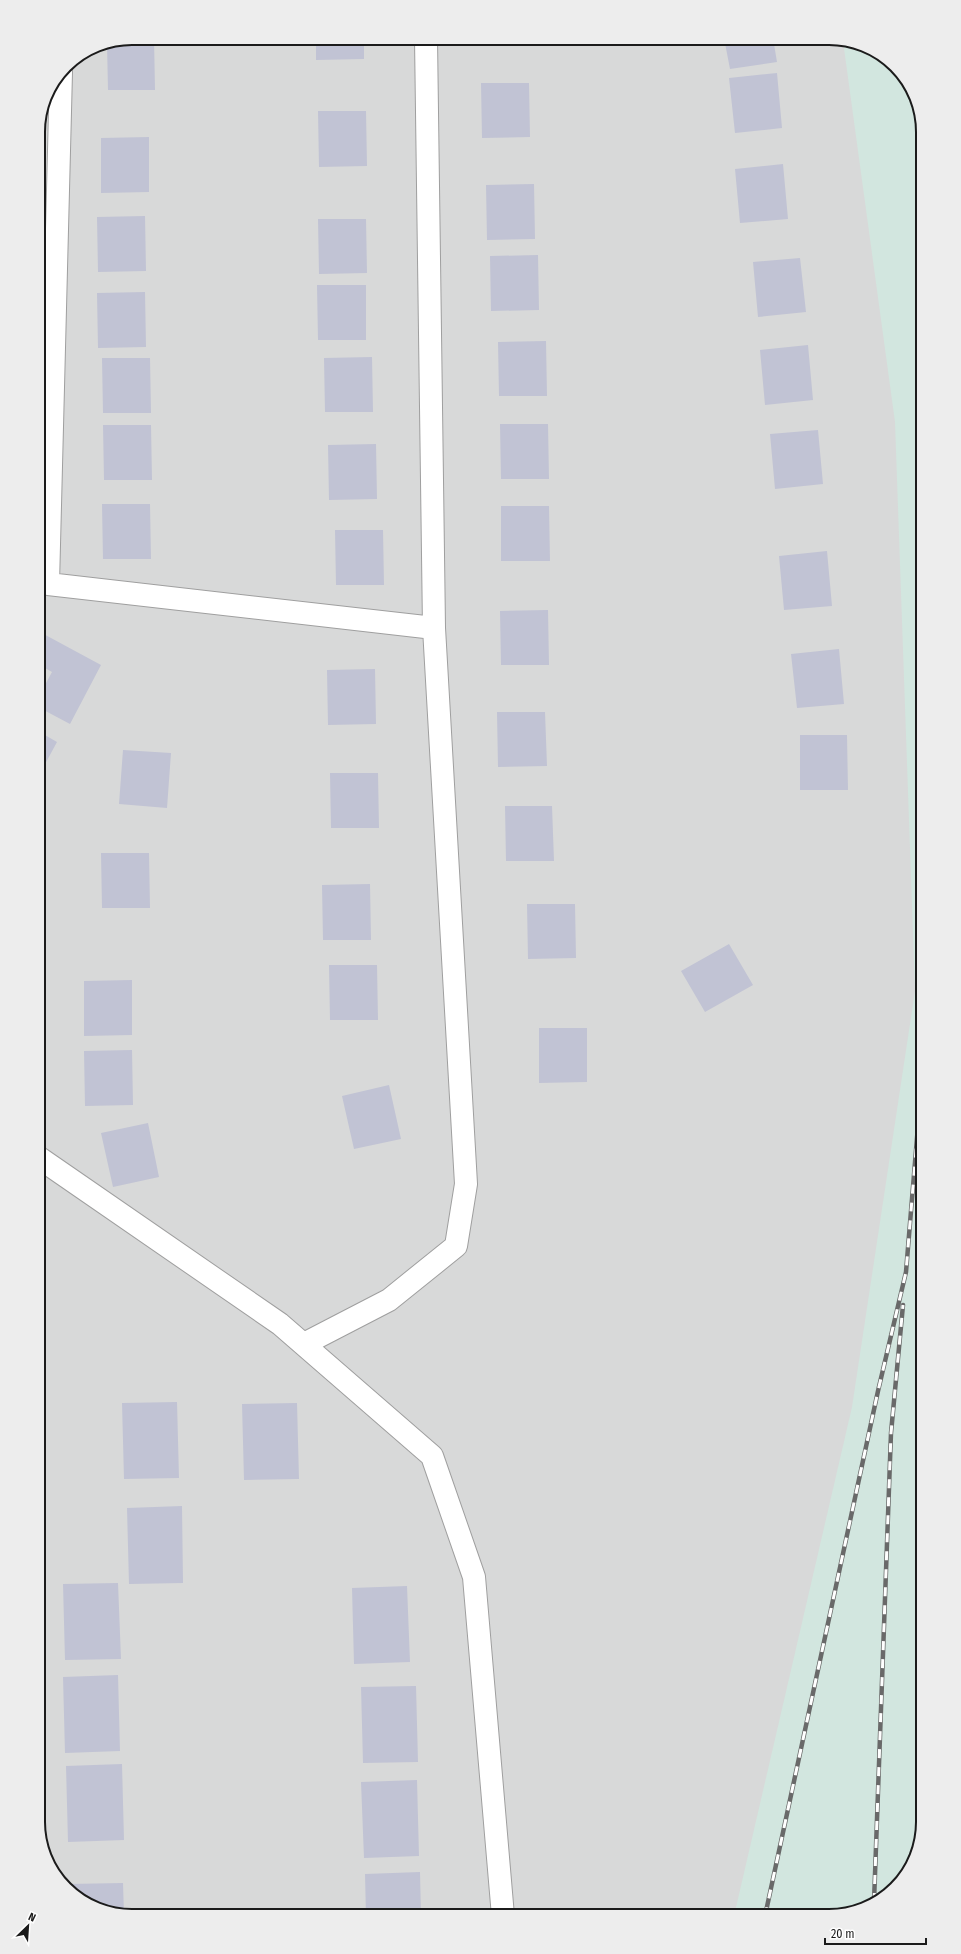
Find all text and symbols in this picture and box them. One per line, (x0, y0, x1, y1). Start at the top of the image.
north arrow (8, 1906, 48, 1946)
text: N (26, 1910, 38, 1925)
scale bar (825, 1920, 926, 1946)
text: 20 m (831, 1927, 855, 1941)

